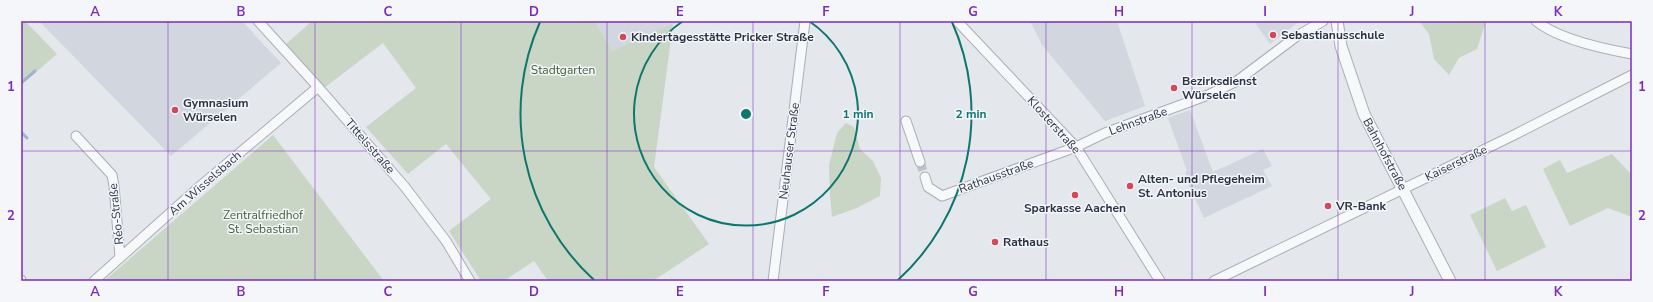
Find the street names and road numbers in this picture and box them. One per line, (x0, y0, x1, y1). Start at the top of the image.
street label: Klosterstraße (1024, 93, 1084, 157)
street label: Neuhauser Straße (775, 102, 803, 200)
street label: Lehnstraße (1107, 103, 1169, 139)
street label: Tittelsstraße (342, 115, 398, 177)
street label: Bahnhofstraße (1359, 115, 1411, 193)
street label: Kaiserstraße (1422, 141, 1490, 185)
street label: Am Wisselsbach (165, 147, 245, 219)
street label: Rathausstraße (956, 155, 1036, 197)
street label: Réo-Straße (105, 182, 127, 246)

